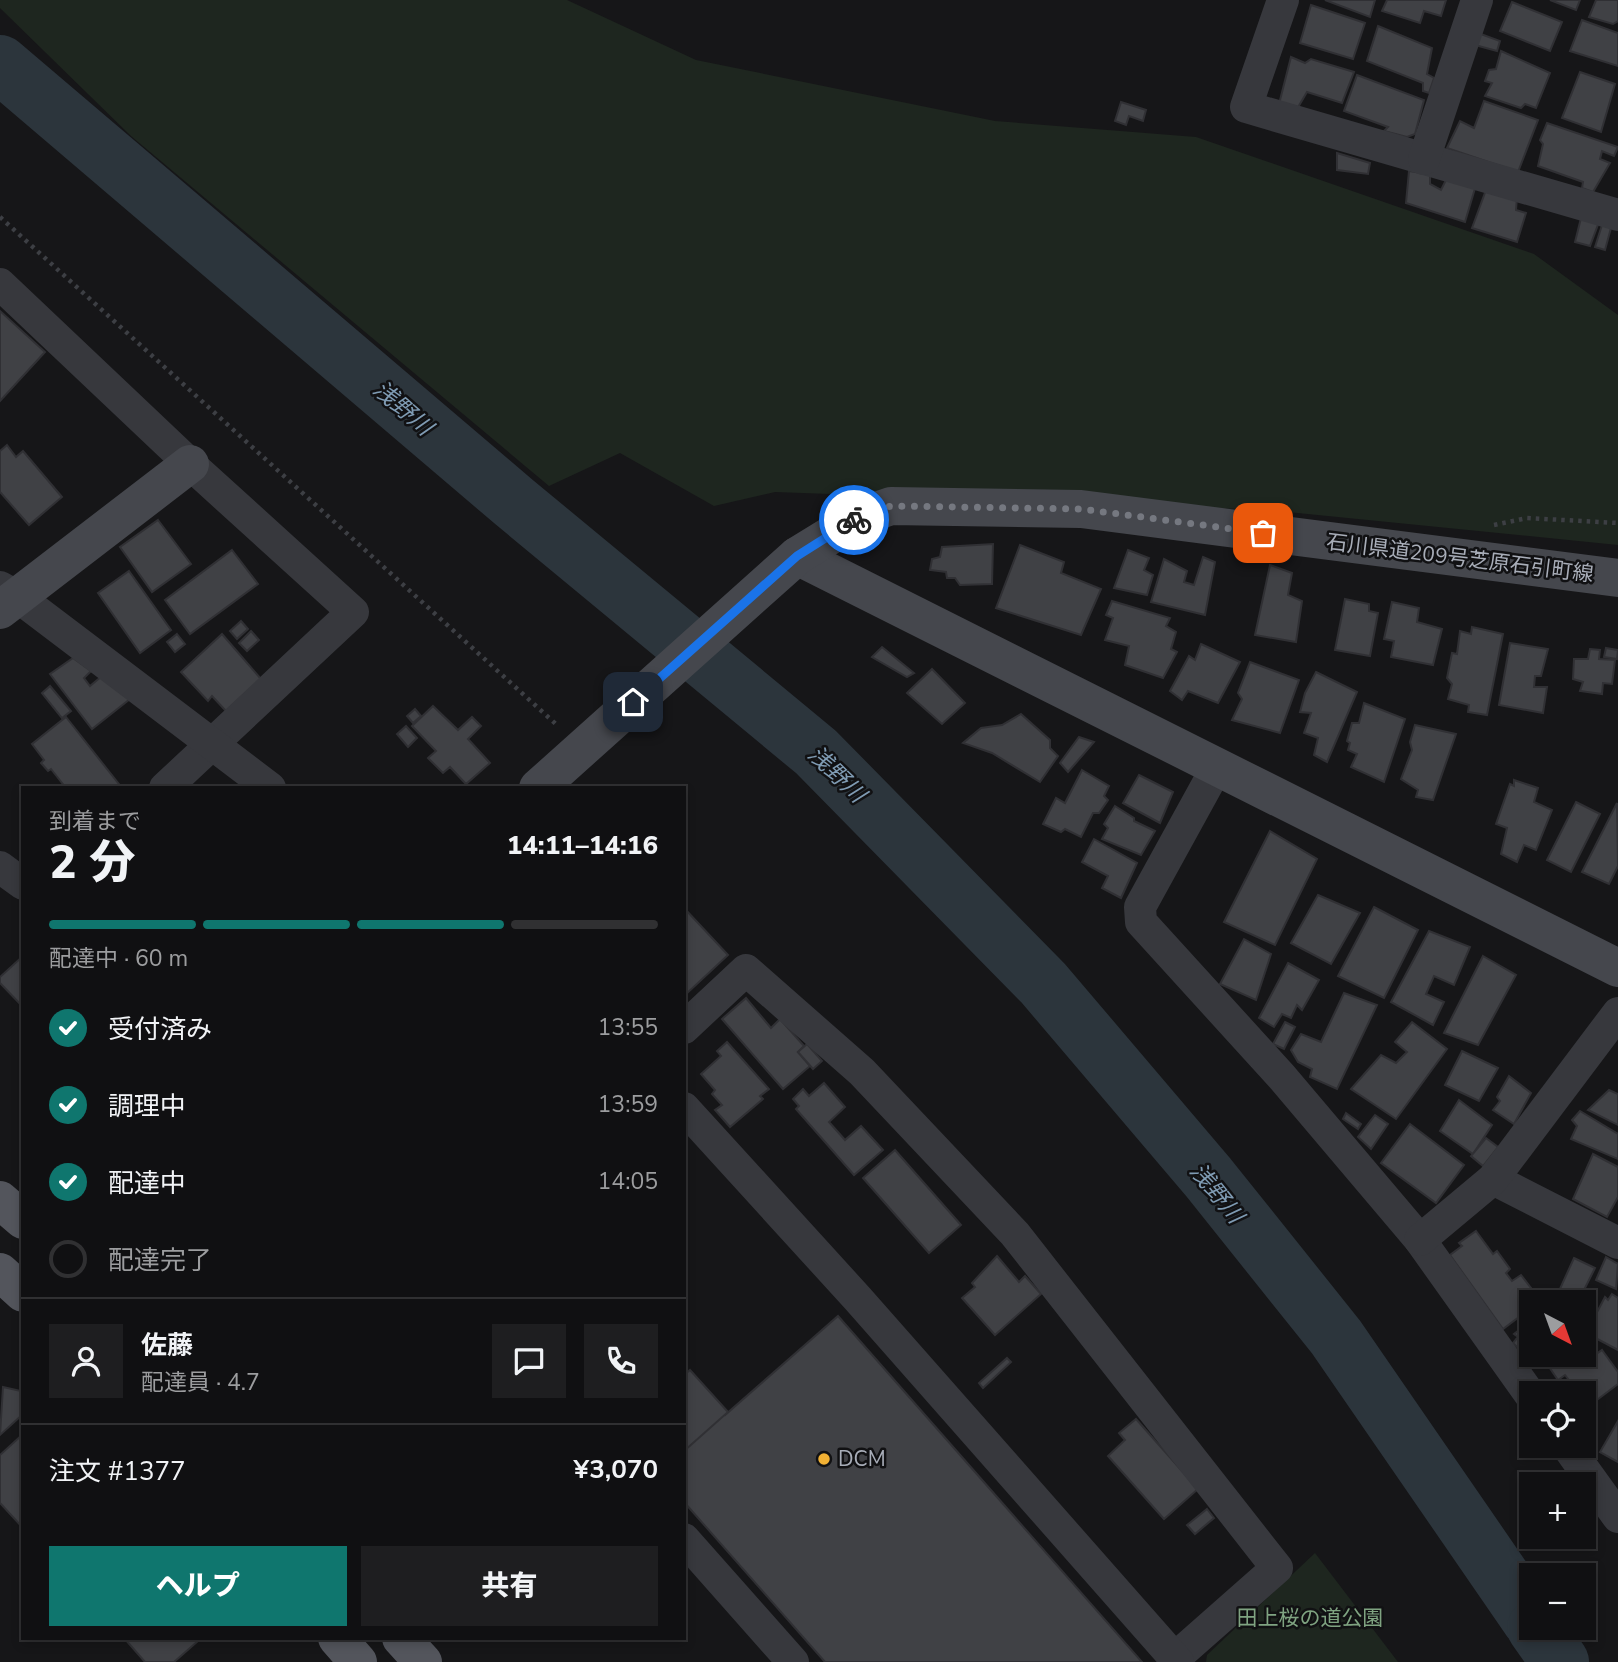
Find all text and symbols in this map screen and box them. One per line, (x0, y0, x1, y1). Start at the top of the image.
water label: 浅野川 (366, 374, 441, 445)
courier (819, 485, 889, 555)
icon: bike (835, 501, 873, 539)
pin (1233, 503, 1293, 563)
icon: bag (1244, 514, 1282, 552)
street label: 石川県道209号芝原石引町線 (1325, 528, 1595, 588)
pin (603, 672, 663, 732)
icon: home (614, 683, 652, 721)
water label: 浅野川 (801, 739, 874, 812)
text: 到着まで (49, 806, 141, 837)
text: 14:11–14:16 (507, 828, 658, 863)
text: 2 分 (49, 831, 135, 894)
text: 配達中 · 60 m (49, 943, 188, 974)
icon: check (49, 1009, 87, 1047)
text: 受付済み (108, 1012, 212, 1047)
text: 13:55 (598, 1012, 658, 1043)
icon: check (49, 1086, 87, 1124)
text: 調理中 (108, 1089, 186, 1124)
text: 13:59 (598, 1089, 658, 1120)
water label: 浅野川 (1183, 1157, 1252, 1232)
icon: check (49, 1163, 87, 1201)
text: 配達中 (108, 1166, 186, 1201)
text: 14:05 (598, 1166, 658, 1197)
text: 配達完了 (108, 1243, 212, 1278)
north arrow (1519, 1290, 1596, 1367)
map controls (1519, 1290, 1596, 1640)
button: person (49, 1324, 123, 1398)
button: chat (492, 1324, 566, 1398)
button: phone (584, 1324, 658, 1398)
text: 佐藤 (141, 1328, 193, 1363)
text: 配達員 · 4.7 (141, 1367, 260, 1398)
button: locate (1519, 1381, 1596, 1458)
place label: DCM (838, 1445, 886, 1473)
marker: DCM (816, 1451, 832, 1467)
text: ¥3,070 (574, 1452, 658, 1487)
text: 注文 #1377 (49, 1454, 186, 1489)
button: + (1519, 1472, 1596, 1549)
button: ヘルプ (49, 1546, 347, 1626)
button: 共有 (361, 1546, 658, 1626)
button: − (1519, 1563, 1596, 1640)
park label: 田上桜の道公園 (1237, 1604, 1384, 1632)

